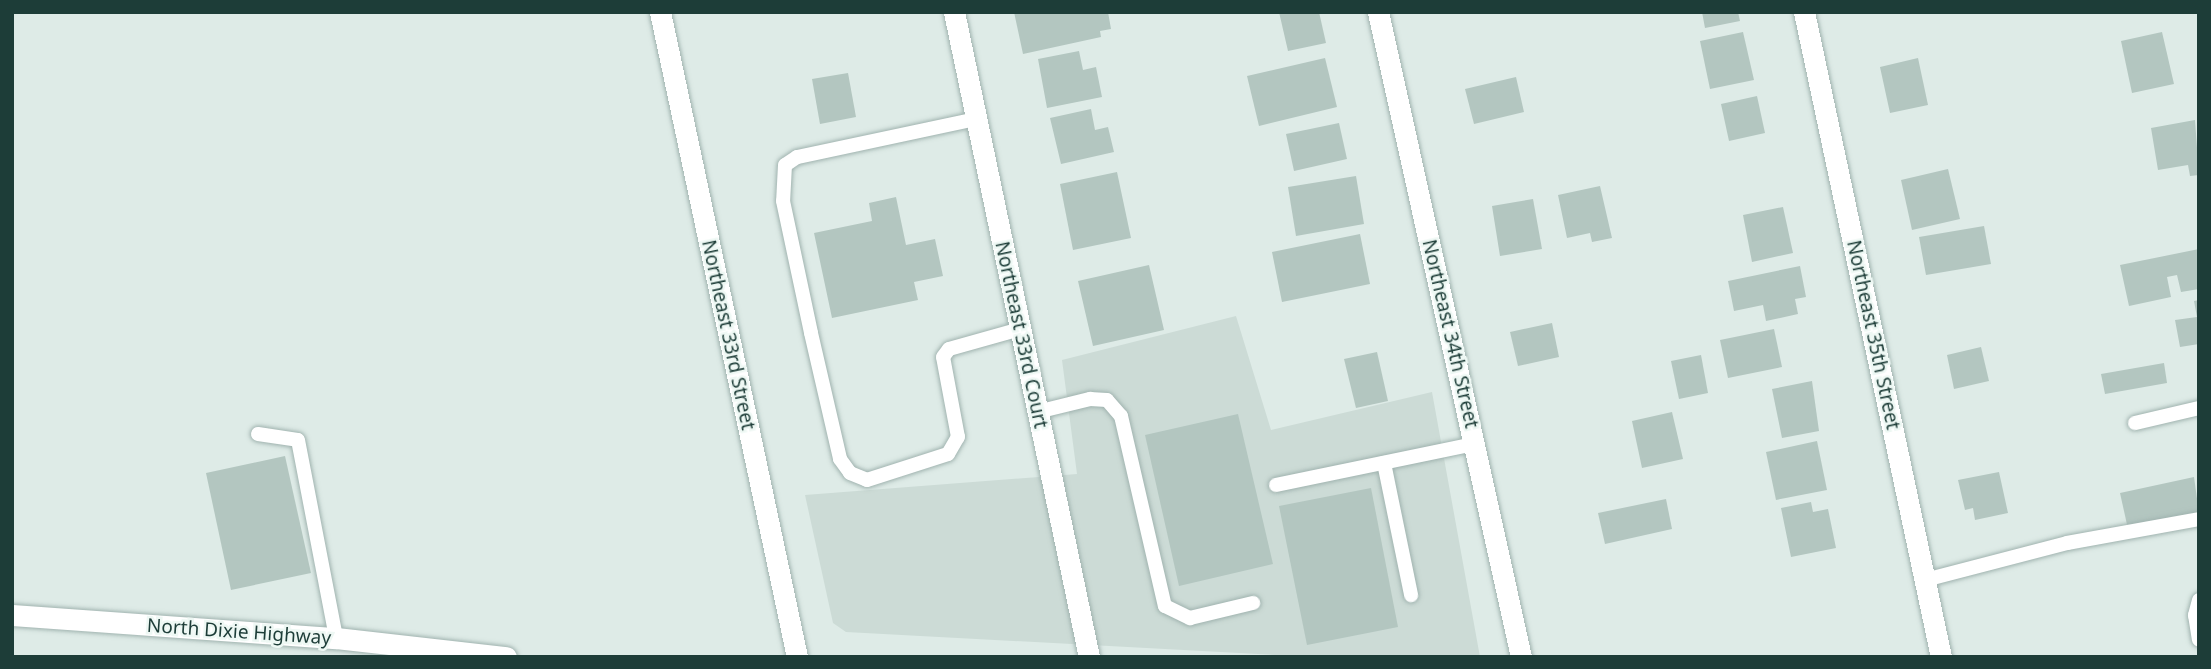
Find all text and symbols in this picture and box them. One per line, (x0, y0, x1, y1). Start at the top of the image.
street label: Northeast 34th Street (1417, 237, 1483, 431)
street label: Northeast 33rd Street (697, 238, 759, 432)
street label: Northeast 35th Street (1842, 238, 1904, 432)
street label: Northeast 33rd Court (990, 239, 1052, 431)
street label: North Dixie Highway (146, 614, 332, 650)

